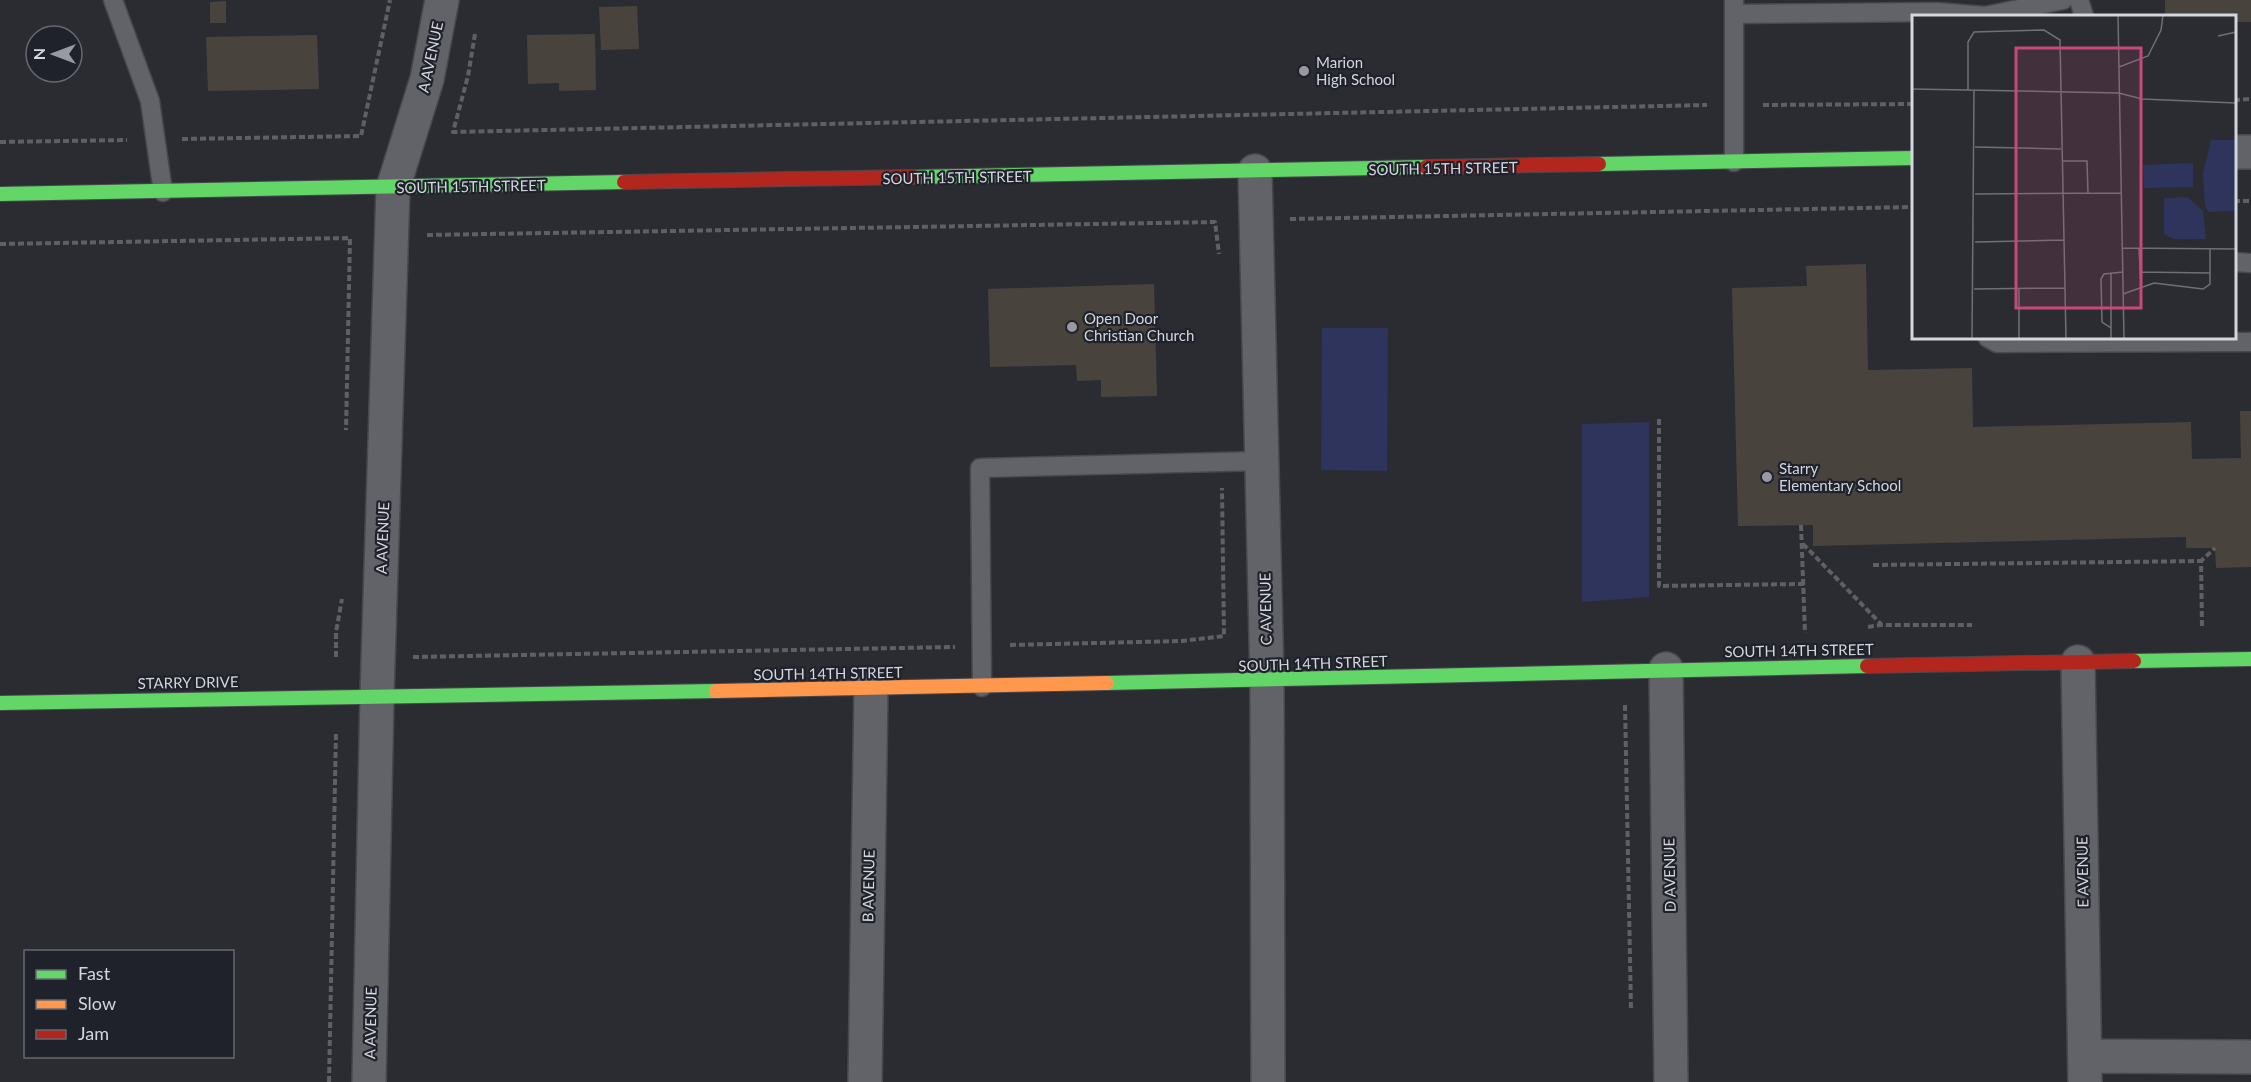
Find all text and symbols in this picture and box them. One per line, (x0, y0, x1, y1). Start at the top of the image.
inset map (1912, 15, 2236, 339)
street label: A AVENUE (414, 20, 446, 94)
north arrow (24, 24, 84, 84)
text: N (29, 48, 48, 60)
place label: Marion High School (1316, 53, 1395, 88)
marker: Marion High School (1297, 64, 1311, 78)
street label: SOUTH 15TH STREET (1368, 158, 1518, 178)
street label: SOUTH 15TH STREET (882, 167, 1032, 187)
street label: SOUTH 15TH STREET (396, 176, 546, 196)
place label: Open Door Christian Church (1084, 309, 1194, 344)
marker: Open Door Christian Church (1065, 320, 1079, 334)
place label: Starry Elementary School (1779, 459, 1901, 494)
marker: Starry Elementary School (1760, 470, 1774, 484)
street label: A AVENUE (372, 502, 392, 574)
street label: C AVENUE (1255, 573, 1275, 645)
street label: SOUTH 14TH STREET (1724, 640, 1874, 660)
street label: SOUTH 14TH STREET (1238, 651, 1388, 675)
street label: SOUTH 14TH STREET (753, 663, 903, 683)
street label: STARRY DRIVE (137, 672, 239, 692)
street label: E AVENUE (2072, 836, 2092, 908)
street label: D AVENUE (1659, 838, 1679, 912)
street label: B AVENUE (858, 850, 878, 922)
legend (24, 950, 234, 1058)
text: Fast (78, 962, 111, 984)
street label: A AVENUE (360, 987, 380, 1059)
text: Slow (78, 992, 116, 1014)
text: Jam (78, 1022, 109, 1044)

